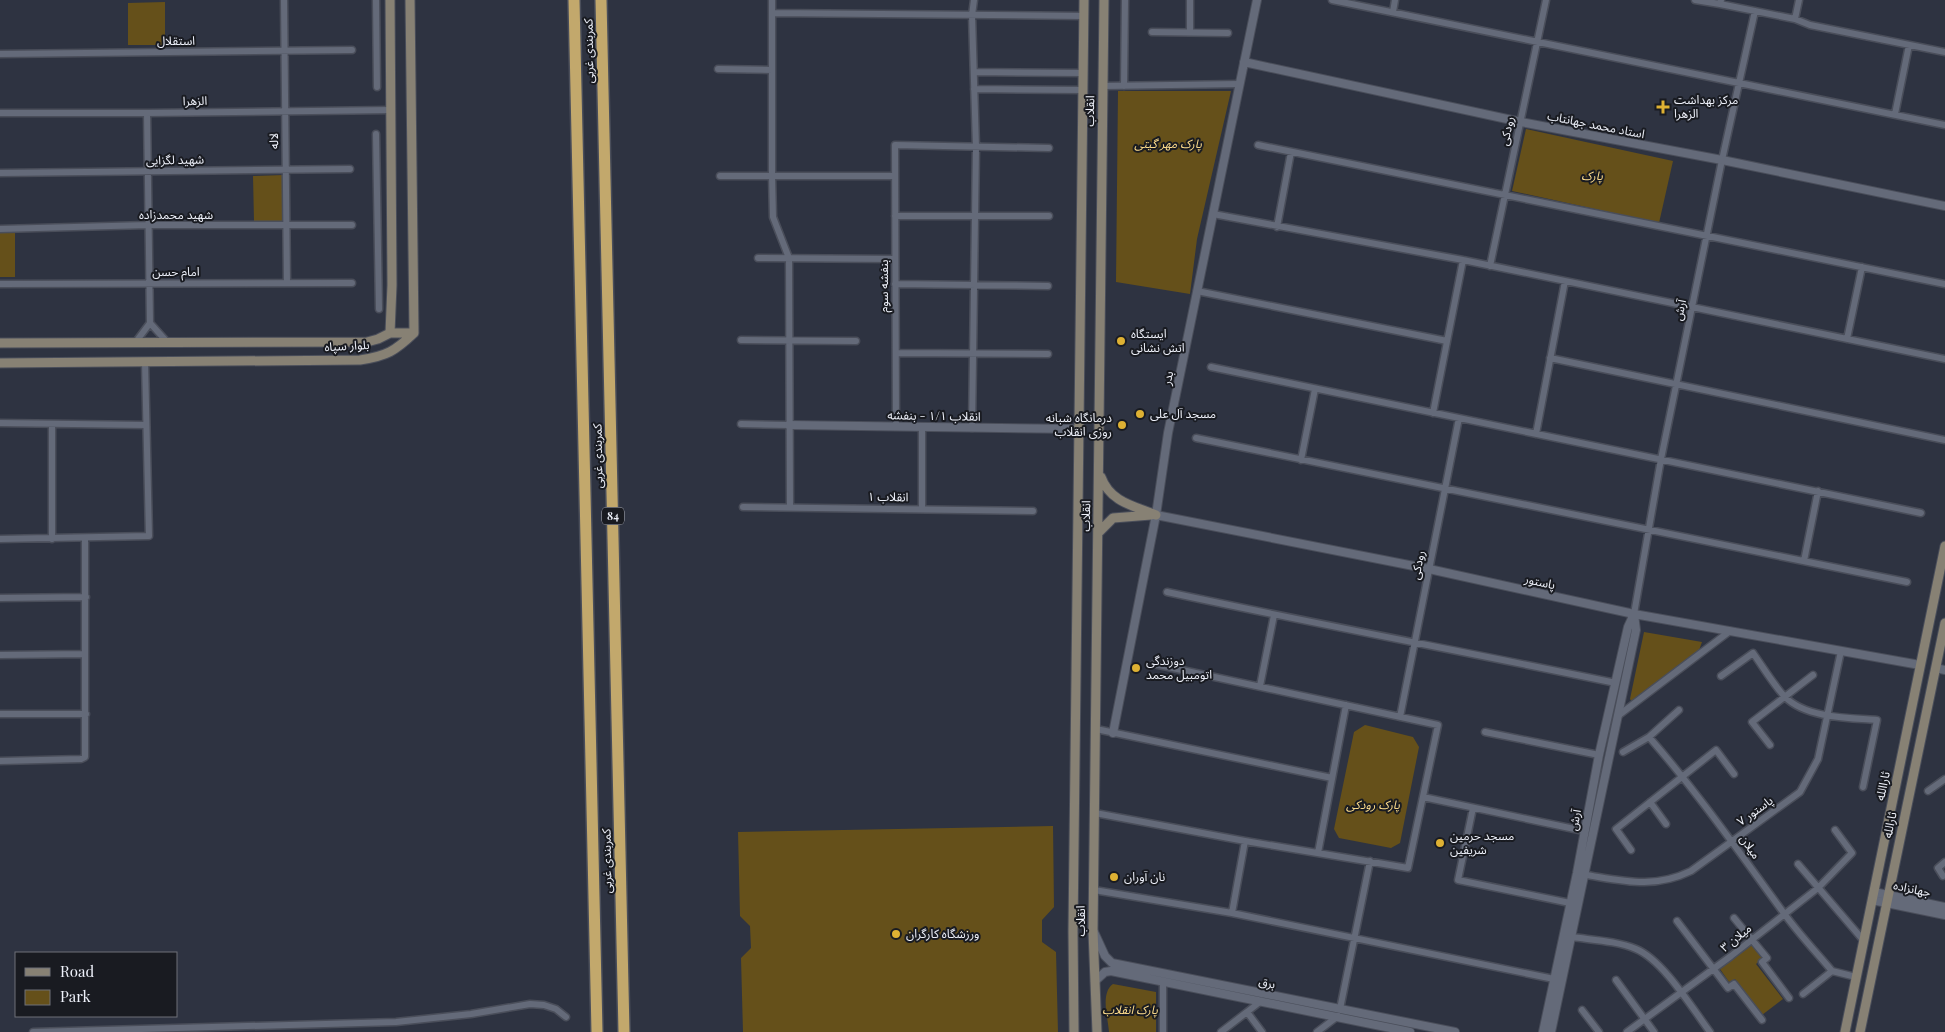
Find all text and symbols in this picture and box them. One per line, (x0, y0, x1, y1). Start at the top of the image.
street label: کمربندی غربی (579, 18, 597, 83)
street label: استقلال (157, 32, 195, 48)
place label: مرکز بهداشت الزهرا (1674, 91, 1738, 121)
street label: الزهرا (183, 92, 207, 108)
street label: انقلاب (1081, 95, 1098, 127)
marker: مرکز بهداشت الزهرا (1656, 100, 1670, 114)
street label: استاد محمد جهانتاب (1546, 107, 1646, 142)
street label: رودکی (1495, 115, 1517, 147)
street label: لاله (265, 133, 281, 149)
park label: پارک مهر گیتی (1134, 135, 1202, 152)
street label: شهید لگزایی (146, 150, 204, 168)
park label: پارک (1581, 167, 1603, 184)
street label: شهید محمدزاده (139, 206, 213, 222)
street label: بنفشه سوم (875, 259, 893, 313)
street label: امام حسن (152, 263, 200, 281)
street label: آرش (1669, 297, 1689, 322)
place label: ایستگاه اتش نشانی (1131, 325, 1185, 355)
marker: ایستگاه اتش نشانی (1115, 335, 1127, 347)
street label: بلوار سپاه (324, 336, 370, 355)
street label: بدر (1158, 369, 1176, 387)
place label: مسجد آل علی (1150, 405, 1216, 421)
street label: انقلاب ۱/۱ - بنفشه (887, 406, 981, 424)
marker: مسجد آل علی (1134, 408, 1146, 420)
place label: درمانگاه شبانه روزی انقلاب (1046, 409, 1112, 439)
marker: درمانگاه شبانه روزی انقلاب (1116, 419, 1128, 431)
street label: کمربندی غربی (588, 423, 606, 488)
street label: انقلاب ۱ (867, 488, 909, 505)
street label: انقلاب (1077, 500, 1094, 532)
road number: 84 (602, 508, 624, 524)
street label: رودکی (1406, 549, 1428, 581)
street label: پاستور (1522, 570, 1557, 593)
place label: دوزندگی اتومبیل محمد (1146, 652, 1212, 682)
marker: دوزندگی اتومبیل محمد (1130, 662, 1142, 674)
street label: ثاراالله (1871, 769, 1893, 802)
street label: پاستور ۷ (1733, 792, 1776, 830)
park label: پارک رودکی (1346, 796, 1400, 813)
street label: آرش (1564, 807, 1584, 832)
street label: ثارالله (1878, 810, 1900, 839)
place label: مسجد حرمین شریفین (1450, 827, 1514, 857)
street label: کمربندی غربی (597, 828, 615, 893)
street label: میلان (1737, 831, 1765, 862)
marker: مسجد حرمین شریفین (1434, 837, 1446, 849)
place label: نان آوران (1124, 868, 1165, 884)
marker: نان آوران (1108, 871, 1120, 883)
street label: جهانزاده (1892, 876, 1932, 900)
street label: انقلاب (1072, 905, 1088, 937)
street label: میلان ۳ (1716, 920, 1754, 955)
place label: ورزشگاه کارگران (906, 925, 980, 941)
marker: ورزشگاه کارگران (890, 928, 902, 940)
legend (15, 952, 178, 1017)
text: Road (60, 961, 94, 981)
street label: برق (1257, 973, 1277, 992)
text: Park (60, 986, 92, 1006)
park label: پارک انقلاب (1102, 1001, 1158, 1018)

